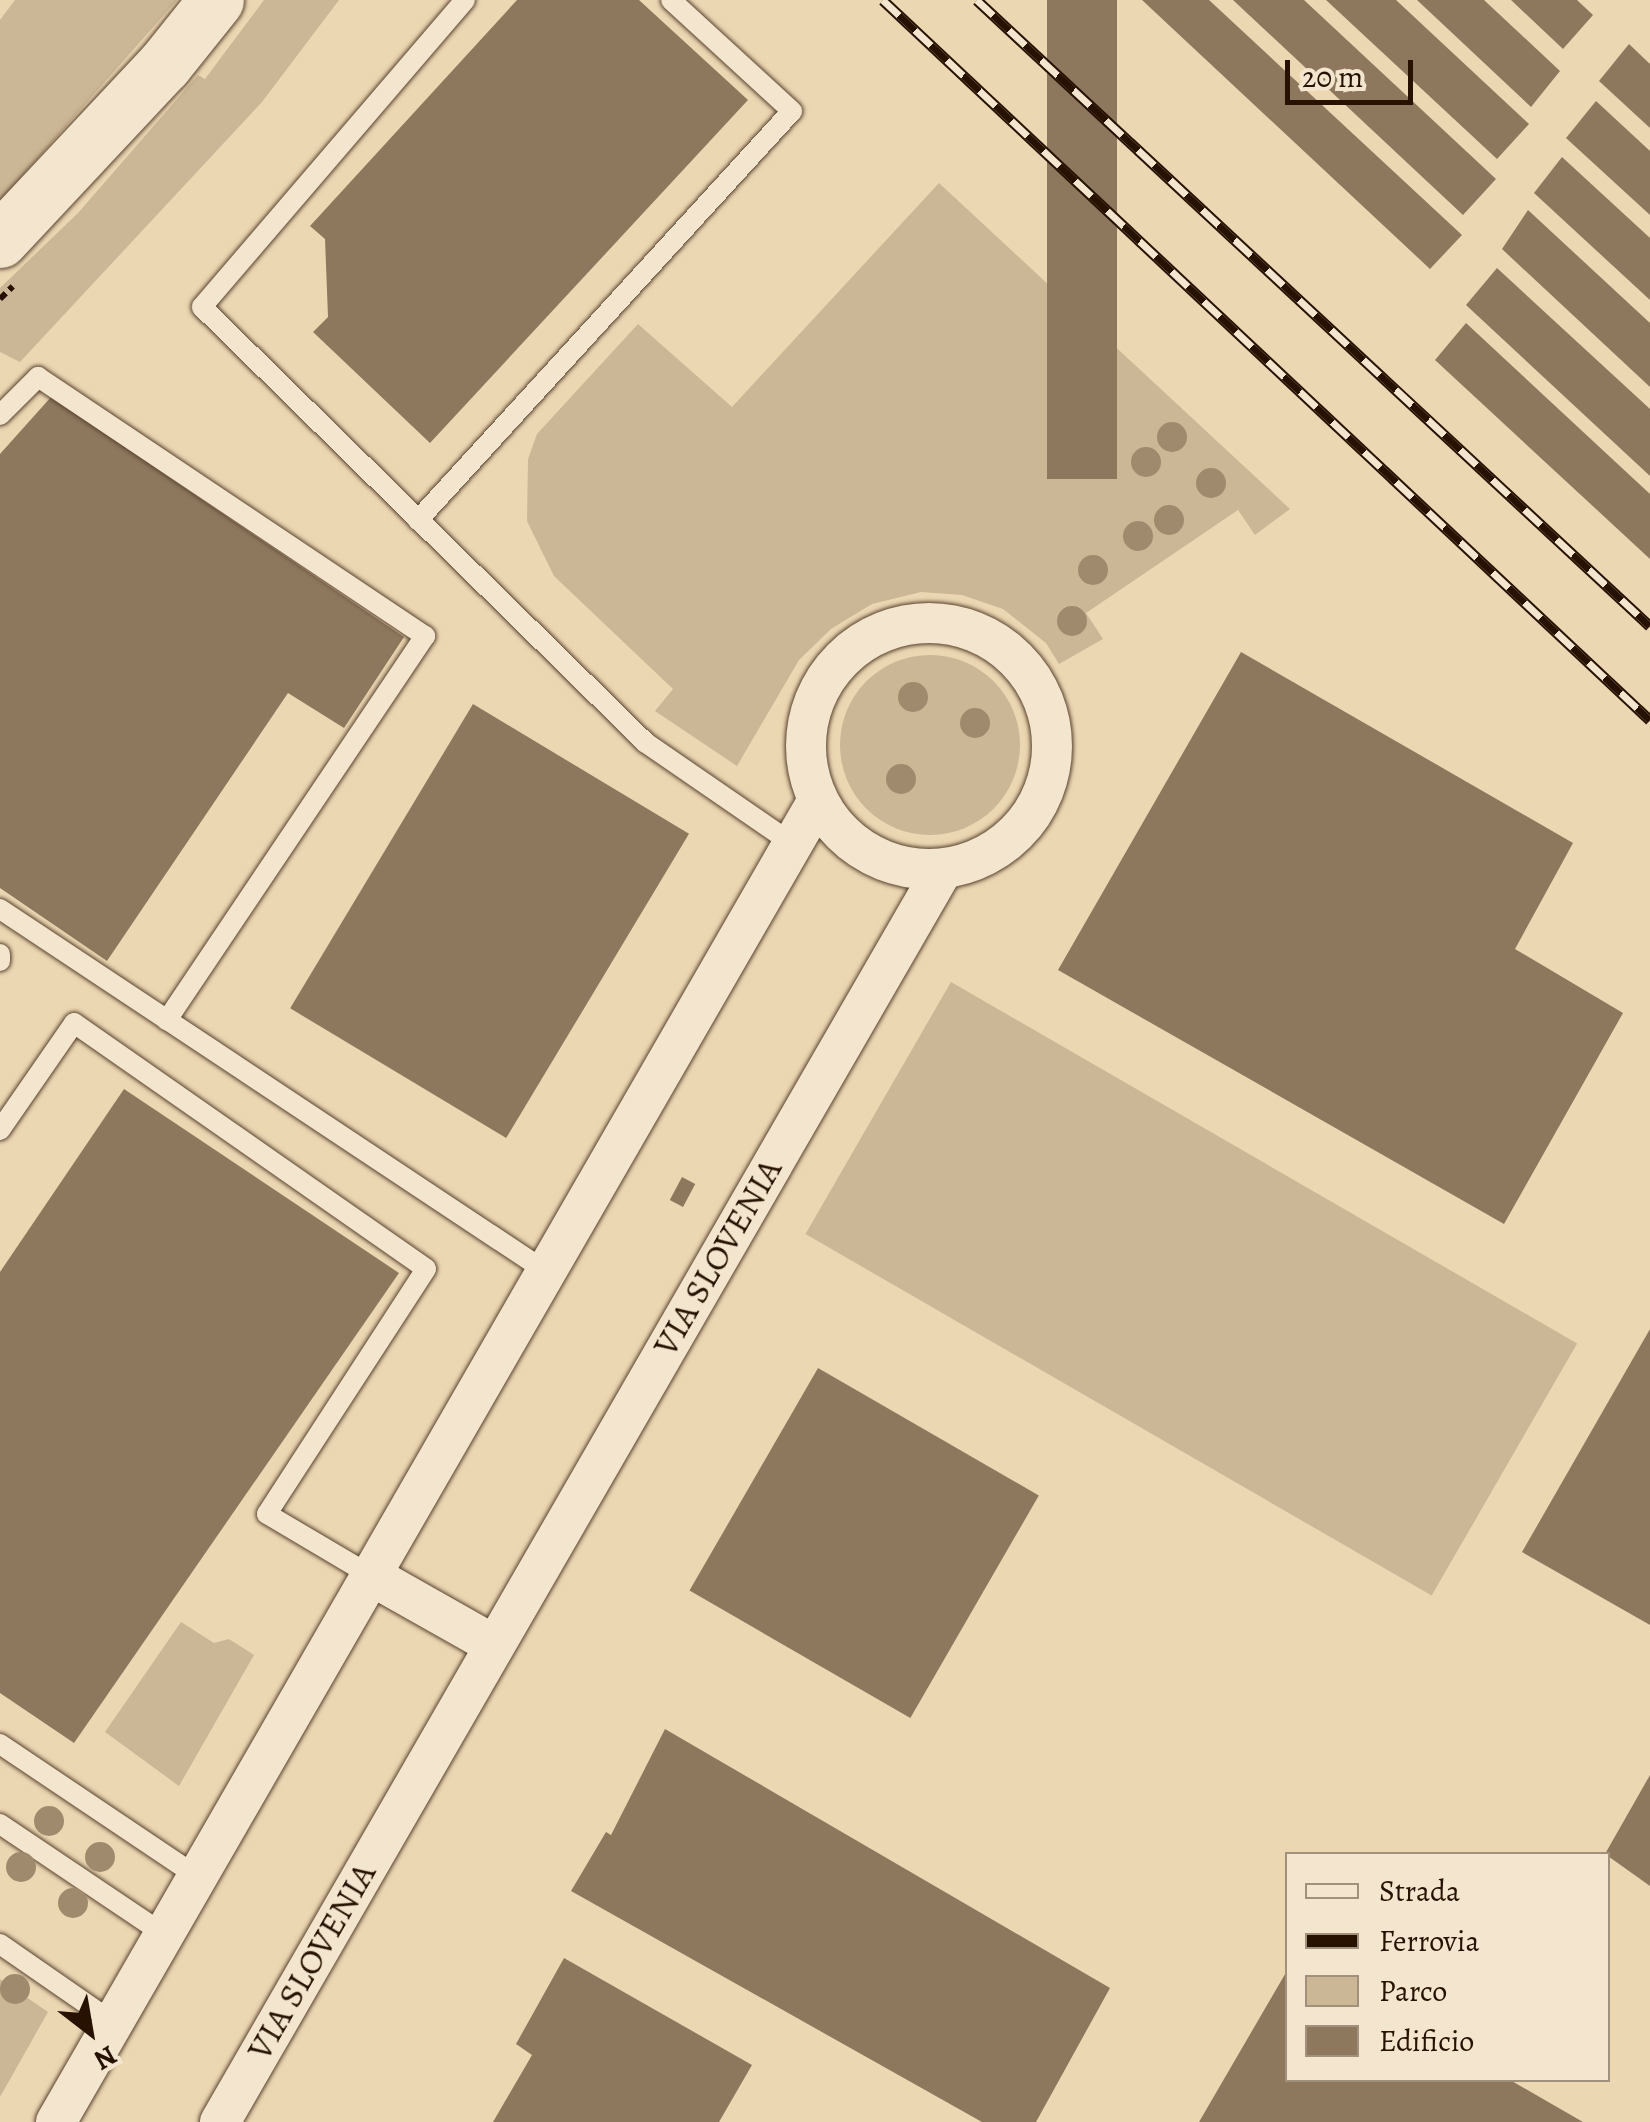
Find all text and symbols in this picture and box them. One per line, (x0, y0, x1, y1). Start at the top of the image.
scale bar (1290, 40, 1418, 102)
text: 20 m (1302, 57, 1363, 97)
street label: VIA SLOVENIA (644, 1151, 790, 1363)
legend (1285, 1852, 1610, 2082)
street label: VIA SLOVENIA (238, 1855, 384, 2067)
text: Strada (1379, 1871, 1460, 1911)
text: Ferrovia (1379, 1921, 1479, 1961)
text: Parco (1379, 1971, 1447, 2011)
north arrow (40, 1982, 140, 2082)
text: Edificio (1379, 2021, 1474, 2061)
text: N (87, 2036, 124, 2079)

